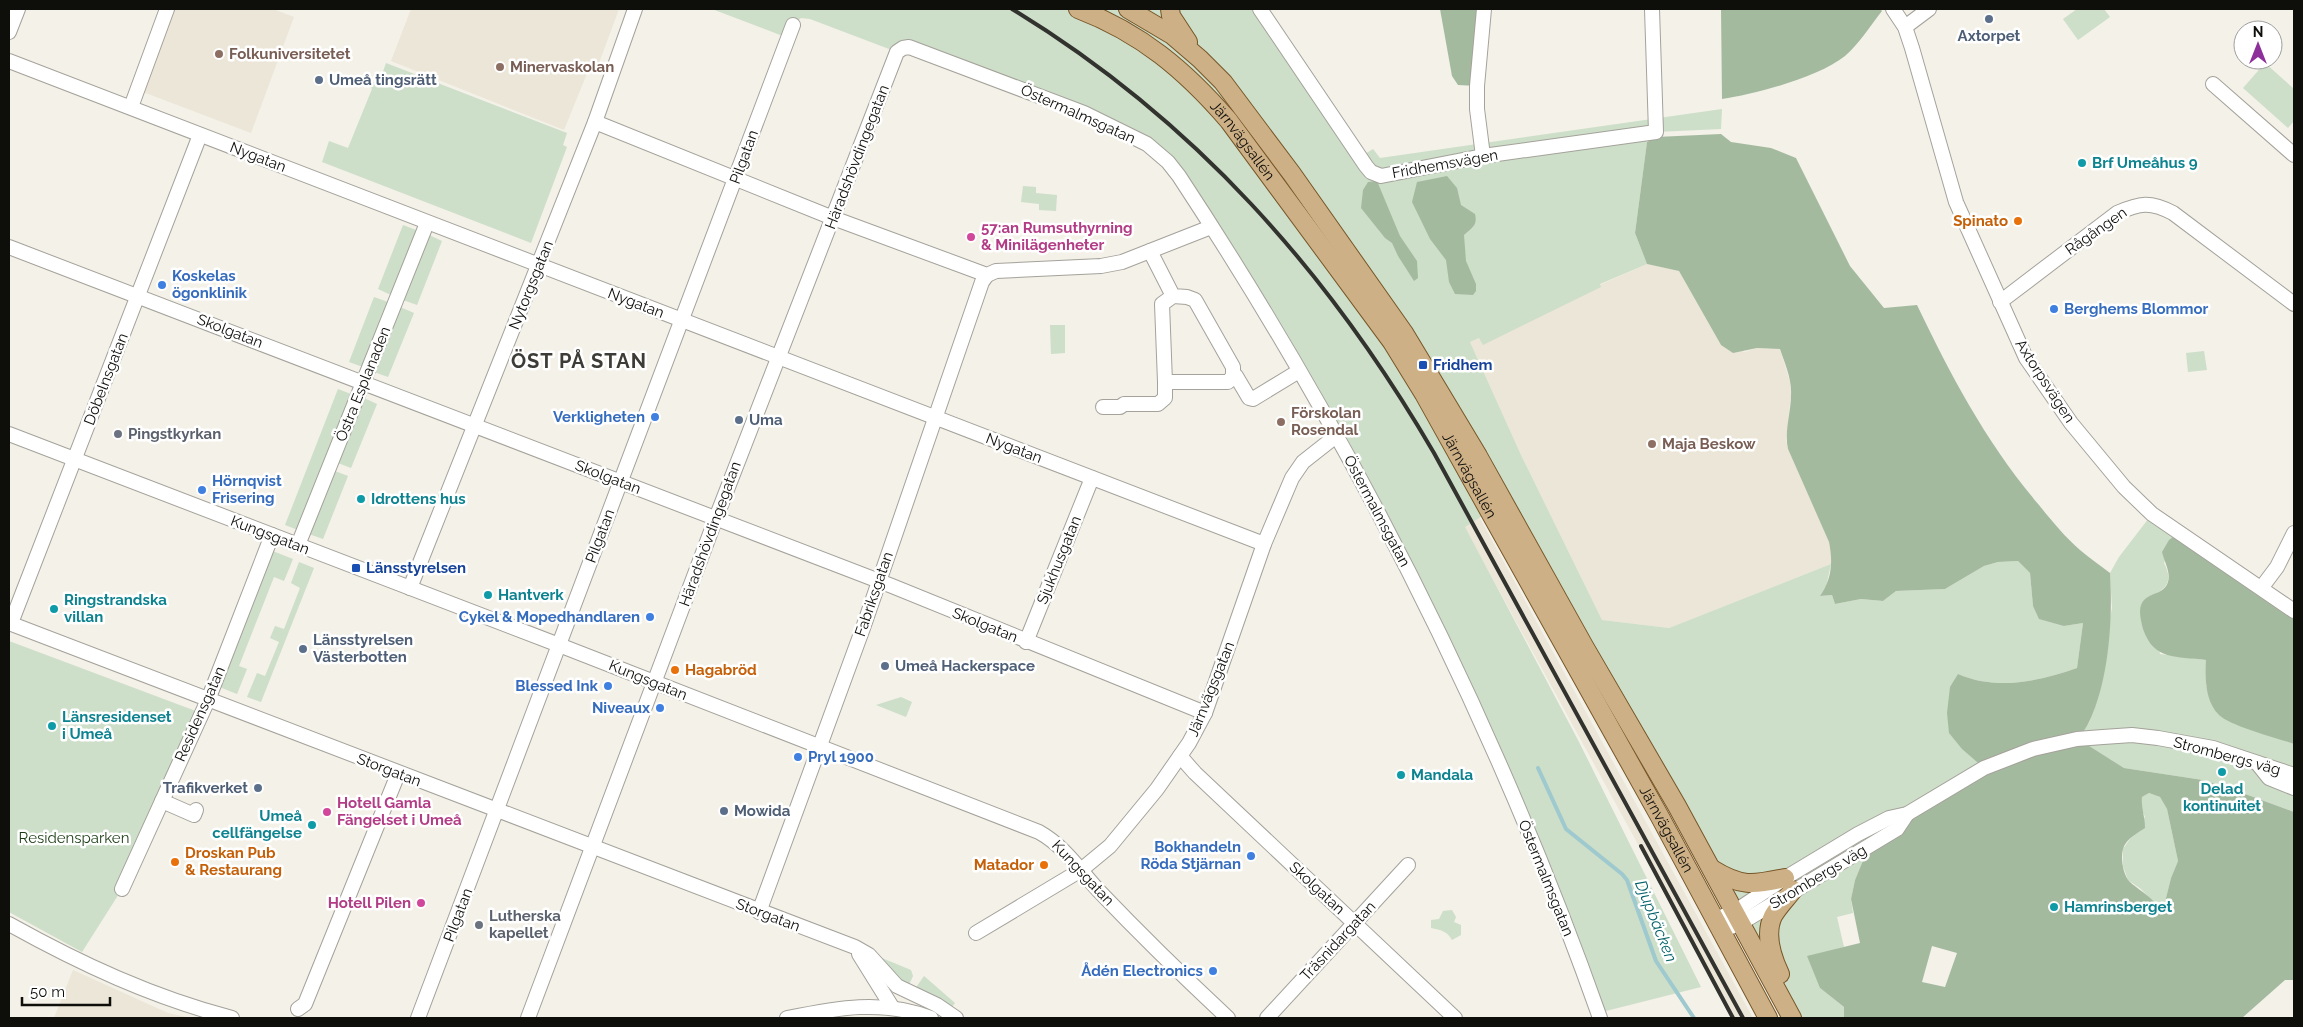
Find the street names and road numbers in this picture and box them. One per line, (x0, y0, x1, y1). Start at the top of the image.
street label: Östermalmsgatan (1018, 80, 1139, 147)
street label: Häradshövdingegatan (821, 82, 893, 232)
street label: Järnvägsallén (1206, 97, 1279, 184)
street label: Pilgatan (726, 128, 762, 186)
street label: Nygatan (227, 138, 289, 176)
street label: Fridhemsvägen (1391, 146, 1499, 182)
street label: Rågången (2062, 203, 2130, 259)
street label: Nytorgsgatan (505, 238, 557, 332)
street label: Nygatan (605, 284, 667, 322)
street label: Skolgatan (195, 310, 265, 352)
street label: Östra Esplanaden (331, 323, 394, 444)
street label: Döbelnsgatan (80, 330, 132, 428)
street label: Axtorpsvägen (2011, 336, 2079, 426)
street label: Nygatan (983, 429, 1045, 467)
street label: Järnvägsallén (1438, 429, 1501, 522)
street label: Östermalmsgatan (1340, 452, 1415, 570)
street label: Skolgatan (573, 456, 643, 498)
street label: Häradshövdingegatan (675, 459, 745, 609)
street label: Pilgatan (582, 507, 618, 565)
street label: Kungsgatan (228, 512, 312, 558)
street label: Sjukhusgatan (1033, 513, 1085, 607)
street label: Fabriksgatan (851, 549, 897, 639)
street label: Skolgatan (950, 604, 1020, 646)
street label: Järnvägsgatan (1184, 639, 1238, 739)
street label: Kungsgatan (606, 656, 690, 704)
street label: Residensgatan (171, 664, 229, 764)
street label: Strombergs väg (2172, 733, 2282, 779)
street label: Storgatan (354, 750, 424, 790)
street label: Järnvägsallén (1636, 783, 1697, 876)
street label: Östermalmsgatan (1514, 817, 1578, 939)
street label: Kungsgatan (1048, 837, 1118, 909)
street label: Strombergs väg (1766, 841, 1870, 913)
street label: Skolgatan (1286, 858, 1348, 918)
street label: Pilgatan (440, 886, 476, 944)
street label: Storgatan (733, 895, 803, 935)
street label: Träsnidargatan (1297, 897, 1379, 985)

